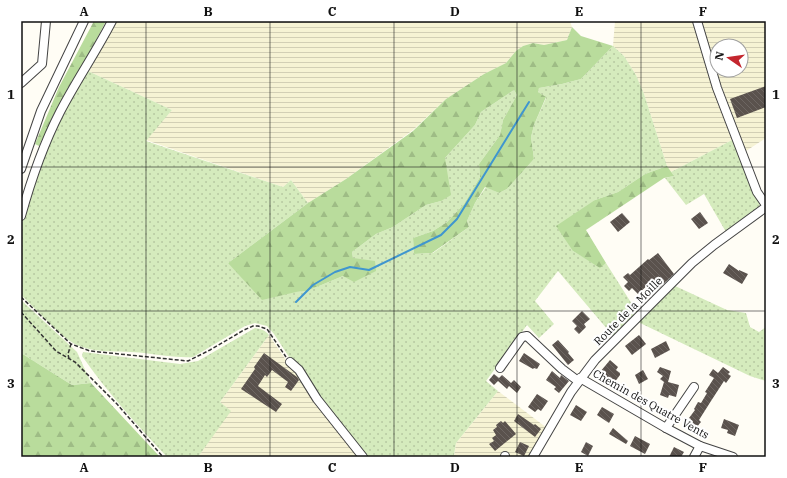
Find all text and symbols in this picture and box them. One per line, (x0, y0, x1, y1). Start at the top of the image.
text: A (79, 3, 89, 20)
text: B (203, 3, 213, 20)
text: C (328, 3, 337, 20)
text: D (450, 3, 460, 20)
text: E (575, 3, 583, 20)
text: F (699, 3, 707, 20)
north arrow (709, 38, 749, 78)
text: N (711, 50, 727, 62)
text: 1 (7, 86, 15, 103)
text: 1 (772, 86, 780, 103)
text: 2 (7, 231, 15, 248)
text: 2 (772, 231, 780, 248)
street label: Route de la Moille (591, 274, 665, 348)
street label: Chemin des Quatre Vents (590, 366, 712, 442)
text: 3 (7, 375, 15, 392)
text: 3 (772, 375, 780, 392)
text: A (79, 459, 89, 476)
text: B (203, 459, 213, 476)
text: C (328, 459, 337, 476)
text: D (450, 459, 460, 476)
text: E (575, 459, 583, 476)
text: F (699, 459, 707, 476)

